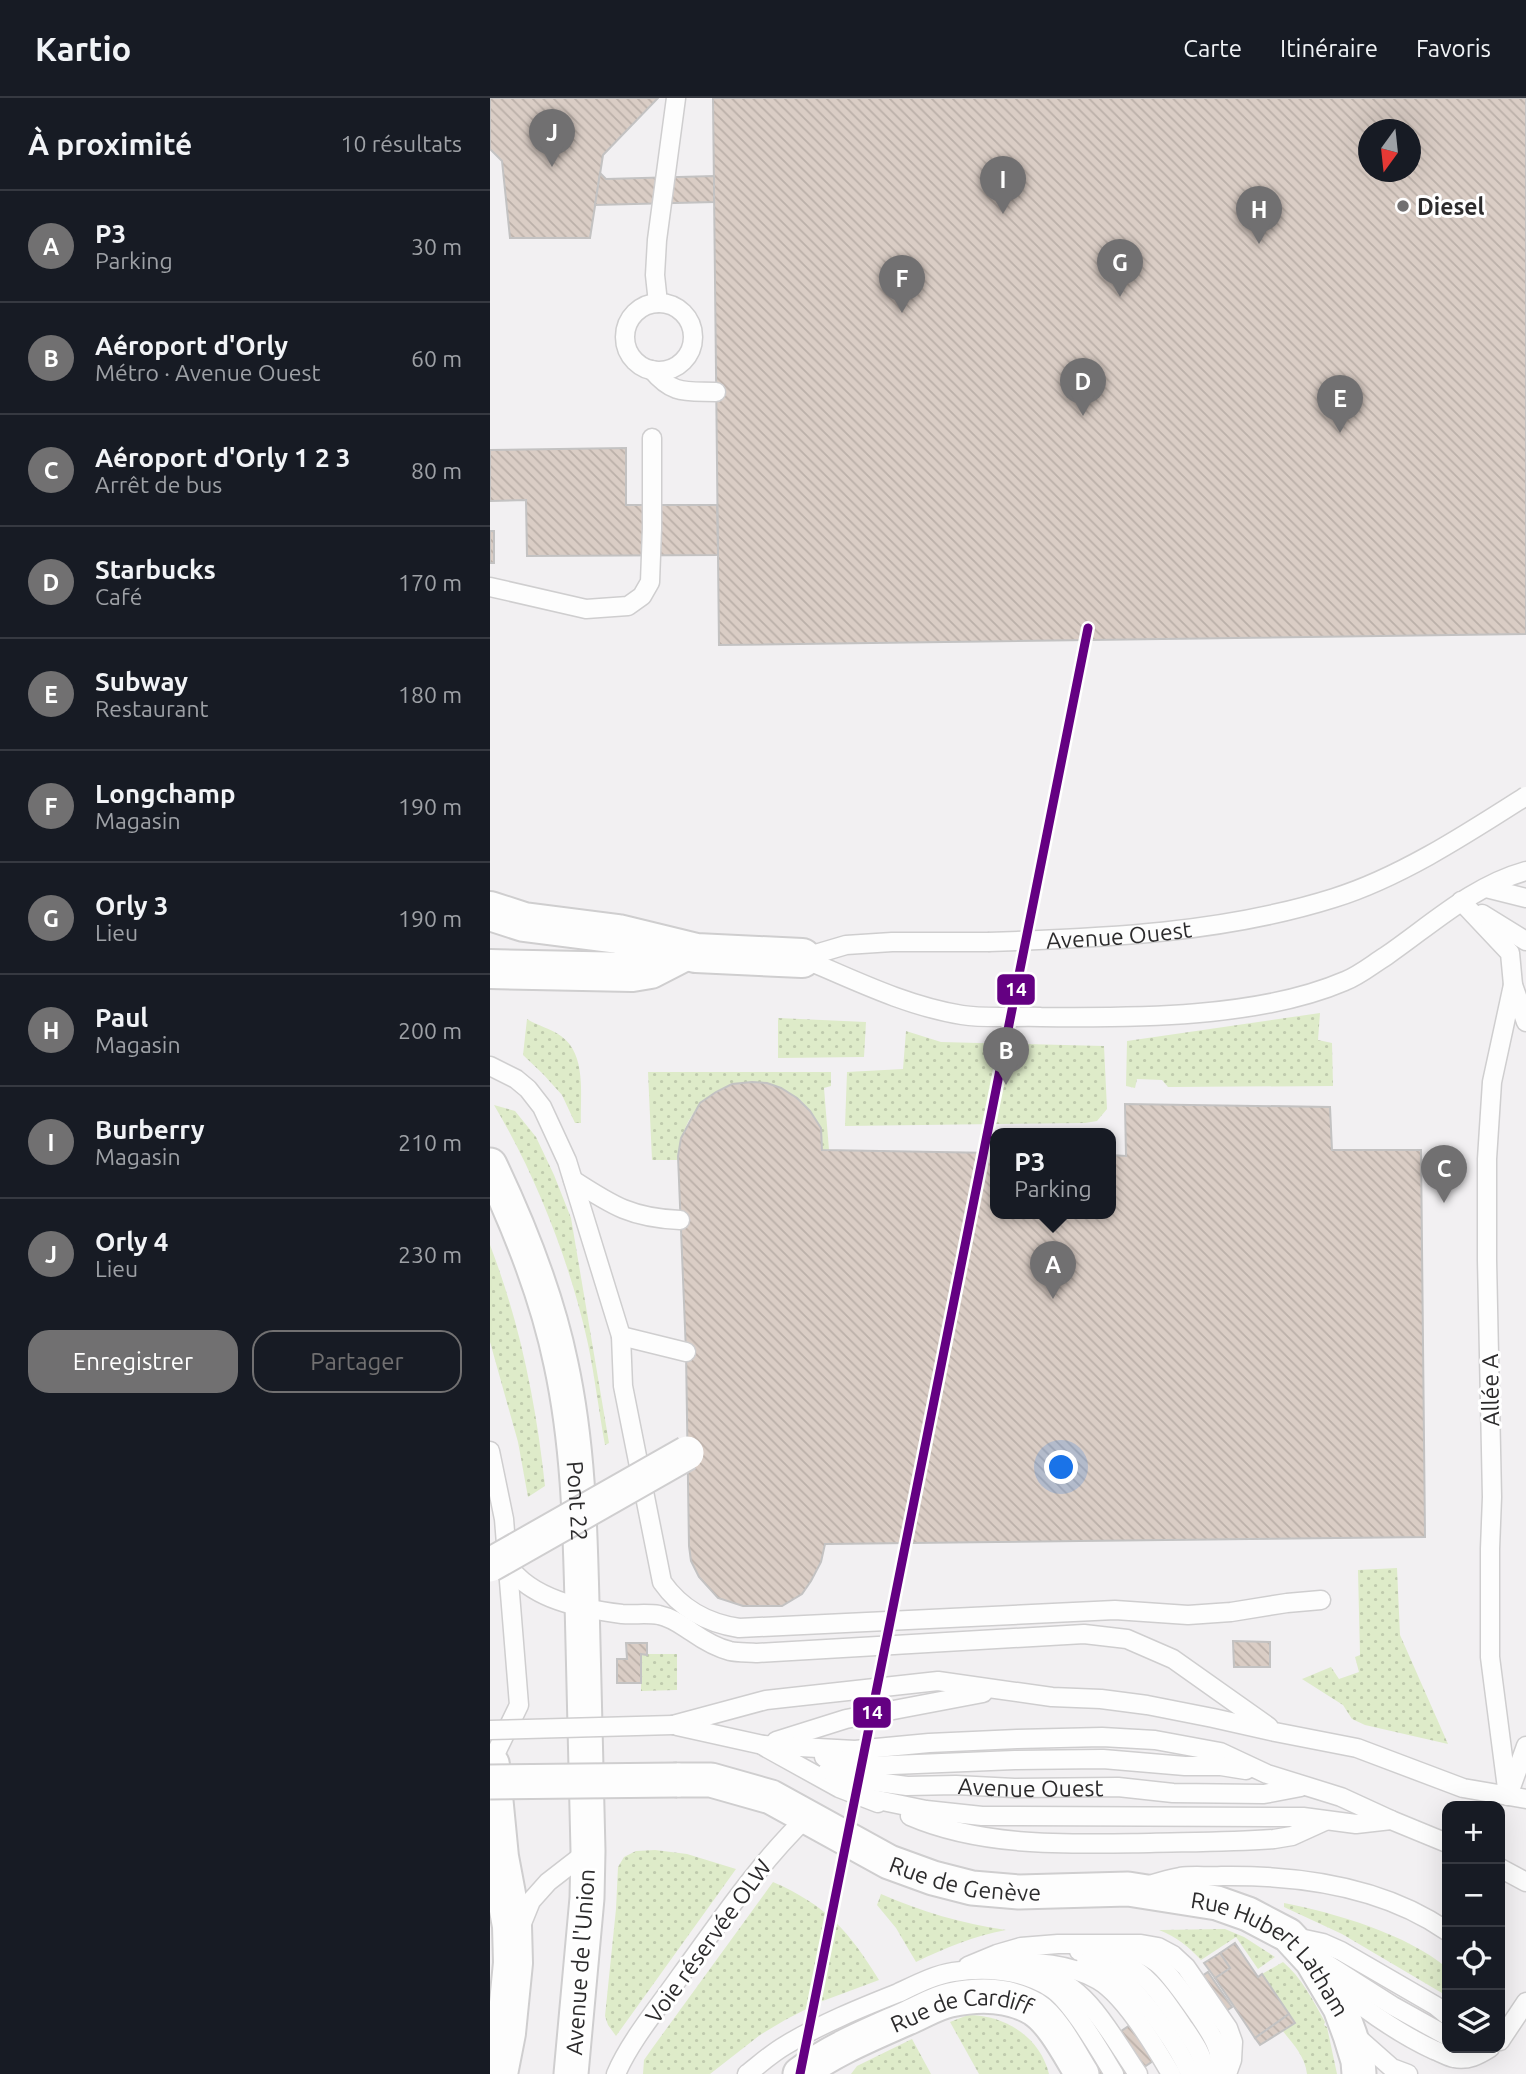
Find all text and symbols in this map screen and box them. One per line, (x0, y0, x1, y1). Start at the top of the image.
text: Kartio (35, 30, 131, 67)
text: Carte (1183, 35, 1242, 62)
text: Itinéraire (1280, 35, 1378, 62)
text: Favoris (1416, 35, 1491, 62)
pin: J (529, 109, 575, 167)
north arrow (1358, 119, 1421, 182)
text: À proximité (28, 127, 192, 161)
text: 10 résultats (340, 131, 462, 156)
pin: I (980, 156, 1026, 214)
pin: H (1236, 186, 1282, 244)
place label: Diesel (1417, 194, 1485, 219)
marker: Diesel (1395, 198, 1411, 214)
text: P3 (95, 219, 126, 248)
text: A (43, 234, 59, 259)
text: 30 m (411, 234, 462, 259)
pin: G (1097, 239, 1143, 297)
text: Parking (95, 248, 173, 273)
pin: F (879, 255, 925, 313)
text: Aéroport d'Orly (95, 331, 288, 360)
text: B (43, 346, 59, 371)
text: 60 m (411, 346, 462, 371)
pin: D (1060, 358, 1106, 416)
text: Métro · Avenue Ouest (95, 360, 321, 385)
pin: E (1317, 375, 1363, 433)
text: Aéroport d'Orly 1 2 3 (95, 443, 350, 472)
text: C (44, 458, 58, 483)
text: 80 m (411, 458, 462, 483)
text: Arrêt de bus (95, 472, 222, 497)
text: Starbucks (95, 555, 216, 584)
text: D (43, 570, 59, 595)
text: 170 m (398, 570, 462, 595)
text: Café (95, 584, 142, 609)
text: Subway (95, 667, 188, 696)
text: E (44, 682, 58, 707)
text: 180 m (398, 682, 462, 707)
text: Restaurant (95, 696, 209, 721)
text: Longchamp (95, 779, 236, 808)
text: F (45, 794, 57, 819)
text: 190 m (398, 794, 462, 819)
text: Magasin (95, 808, 181, 833)
text: Orly 3 (95, 891, 168, 920)
text: G (43, 906, 59, 931)
text: 190 m (398, 906, 462, 931)
street label: Avenue Ouest (1046, 916, 1193, 952)
text: Lieu (95, 920, 138, 945)
line badge: 14 (996, 973, 1036, 1006)
text: 14 (1005, 978, 1027, 1000)
text: Paul (95, 1003, 148, 1032)
text: H (43, 1018, 59, 1043)
text: 200 m (398, 1018, 462, 1043)
pin: B (983, 1027, 1029, 1085)
text: Magasin (95, 1032, 181, 1057)
text: Burberry (95, 1115, 205, 1144)
popup (990, 1128, 1116, 1219)
text: I (48, 1130, 54, 1155)
text: 210 m (398, 1130, 462, 1155)
text: Magasin (95, 1144, 181, 1169)
pin: C (1421, 1145, 1467, 1203)
text: P3 (1014, 1147, 1045, 1176)
text: Parking (1014, 1176, 1092, 1201)
text: Orly 4 (95, 1227, 168, 1256)
pin: A (1030, 1241, 1076, 1299)
text: J (45, 1242, 57, 1267)
text: 230 m (398, 1242, 462, 1267)
text: Lieu (95, 1256, 138, 1281)
button: Enregistrer (28, 1330, 238, 1393)
button: Partager (252, 1330, 462, 1393)
street label: Allée A (1477, 1353, 1503, 1427)
your location (1044, 1450, 1078, 1484)
street label: Pont 22 (563, 1460, 593, 1542)
line badge: 14 (852, 1696, 892, 1729)
text: 14 (861, 1701, 883, 1723)
street label: Avenue Ouest (957, 1773, 1104, 1801)
map controls (1442, 1801, 1505, 2053)
button: + (1442, 1801, 1505, 1864)
street label: Rue de Genève (886, 1851, 1041, 1905)
street label: Voie réservée OLW (640, 1854, 776, 2028)
button: − (1442, 1864, 1505, 1927)
street label: Avenue de l'Union (561, 1868, 599, 2056)
street label: Rue Hubert Latham (1189, 1887, 1354, 2020)
button: locate (1442, 1927, 1505, 1990)
street label: Rue de Cardiff (886, 1984, 1038, 2036)
button: layers (1442, 1990, 1505, 2053)

